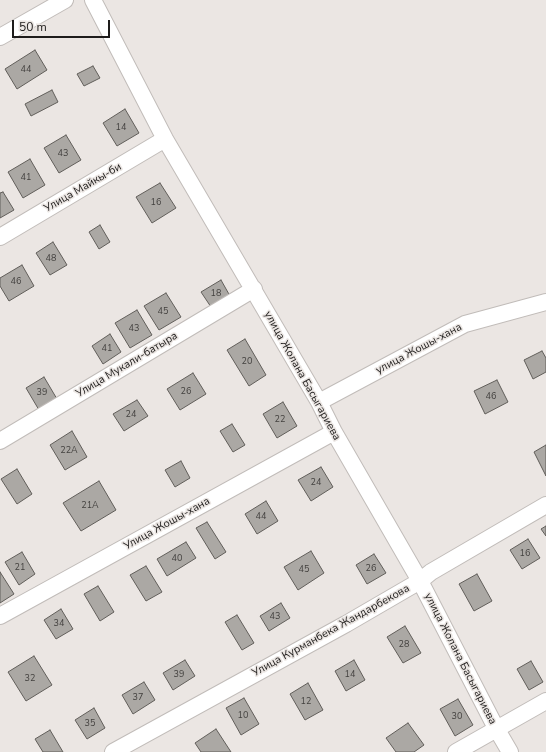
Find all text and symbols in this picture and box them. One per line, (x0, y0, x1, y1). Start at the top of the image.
scale bar (14, 12, 112, 38)
text: 50 m (19, 19, 47, 35)
house number: 44 (21, 65, 31, 75)
house number: 14 (116, 123, 126, 133)
house number: 43 (58, 149, 68, 159)
street label: Улица Майкы-би (42, 160, 124, 216)
house number: 41 (21, 173, 31, 183)
house number: 16 (151, 198, 161, 208)
house number: 48 (46, 254, 56, 264)
house number: 46 (11, 277, 21, 287)
house number: 18 (211, 289, 221, 299)
house number: 45 (158, 307, 168, 317)
street label: улица Жолана Басыгариева (261, 309, 343, 443)
street label: улица Жошы-хана (374, 321, 464, 377)
house number: 43 (129, 324, 139, 334)
street label: Улица Мукали-батыра (74, 329, 180, 401)
house number: 41 (102, 344, 112, 354)
house number: 20 (242, 357, 252, 367)
house number: 26 (181, 387, 191, 397)
house number: 39 (37, 388, 47, 398)
house number: 46 (486, 392, 496, 402)
house number: 24 (126, 410, 136, 420)
house number: 22 (275, 415, 285, 425)
house number: 22А (60, 446, 78, 456)
house number: 24 (311, 478, 321, 488)
street label: Улица Жошы-хана (122, 495, 212, 553)
house number: 21А (81, 501, 99, 511)
house number: 44 (256, 512, 266, 522)
house number: 16 (520, 549, 530, 559)
house number: 40 (172, 554, 182, 564)
house number: 21 (15, 563, 25, 573)
house number: 26 (366, 564, 376, 574)
house number: 45 (299, 565, 309, 575)
street label: Улица Курманбека Жандарбекова (250, 582, 412, 680)
street label: улица Жолана Басыгариева (421, 591, 499, 727)
house number: 43 (270, 612, 280, 622)
house number: 34 (54, 619, 64, 629)
house number: 28 (399, 640, 409, 650)
house number: 39 (174, 670, 184, 680)
house number: 14 (345, 670, 355, 680)
house number: 32 (25, 674, 35, 684)
house number: 37 (133, 693, 143, 703)
house number: 12 (301, 697, 311, 707)
house number: 10 (238, 711, 248, 721)
house number: 30 (452, 712, 462, 722)
house number: 35 (85, 719, 95, 729)

